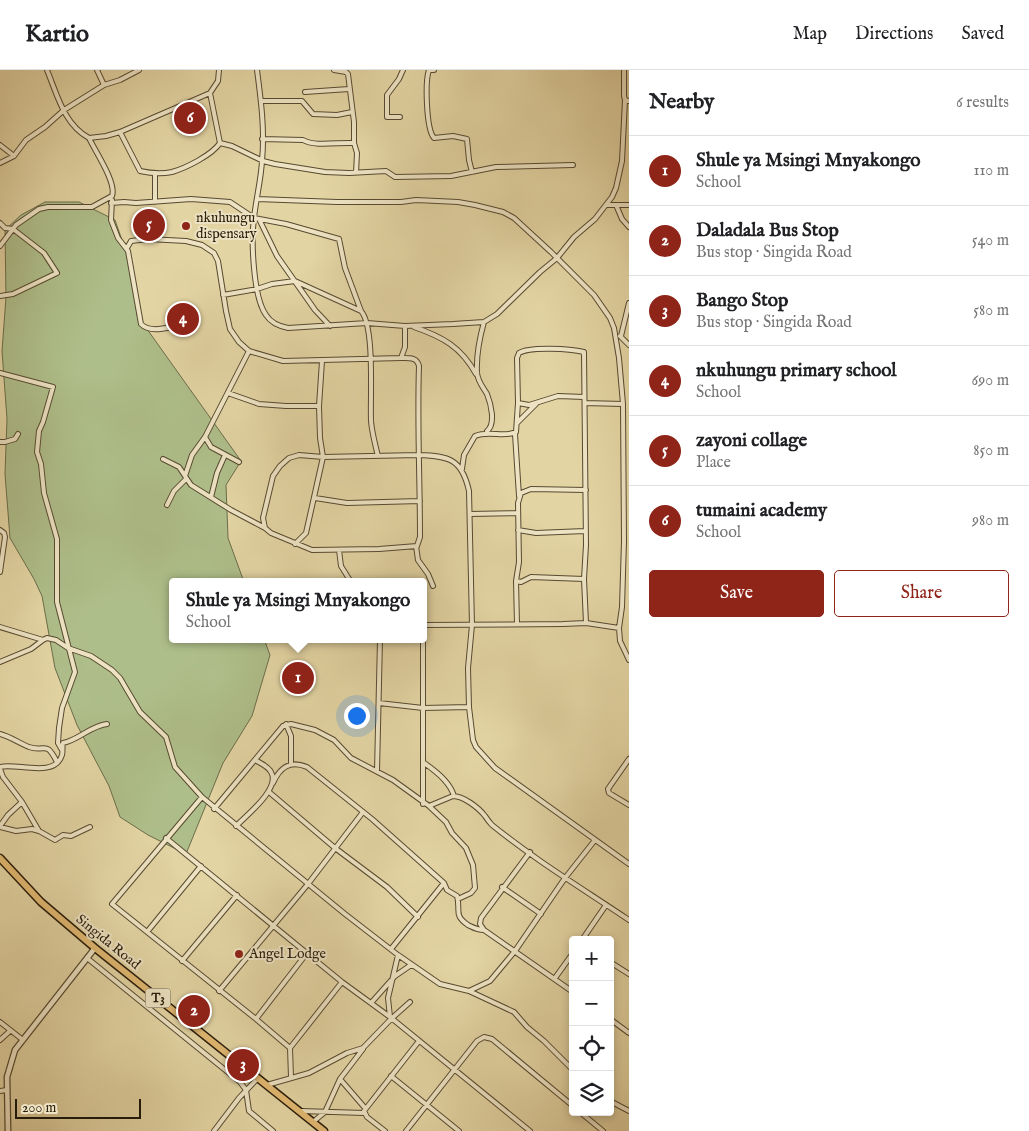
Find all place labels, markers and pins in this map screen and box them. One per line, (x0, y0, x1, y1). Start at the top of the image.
pin: 6 (174, 99, 206, 137)
pin: 5 (133, 206, 165, 244)
place label: nkuhungu dispensary (196, 209, 257, 243)
marker: nkuhungu dispensary (180, 220, 192, 232)
pin: 4 (167, 300, 199, 338)
pin: 1 (282, 659, 314, 697)
place label: Angel Lodge (248, 945, 327, 963)
marker: Angel Lodge (233, 948, 245, 960)
pin: 2 (178, 992, 210, 1030)
pin: 3 (227, 1046, 259, 1084)

